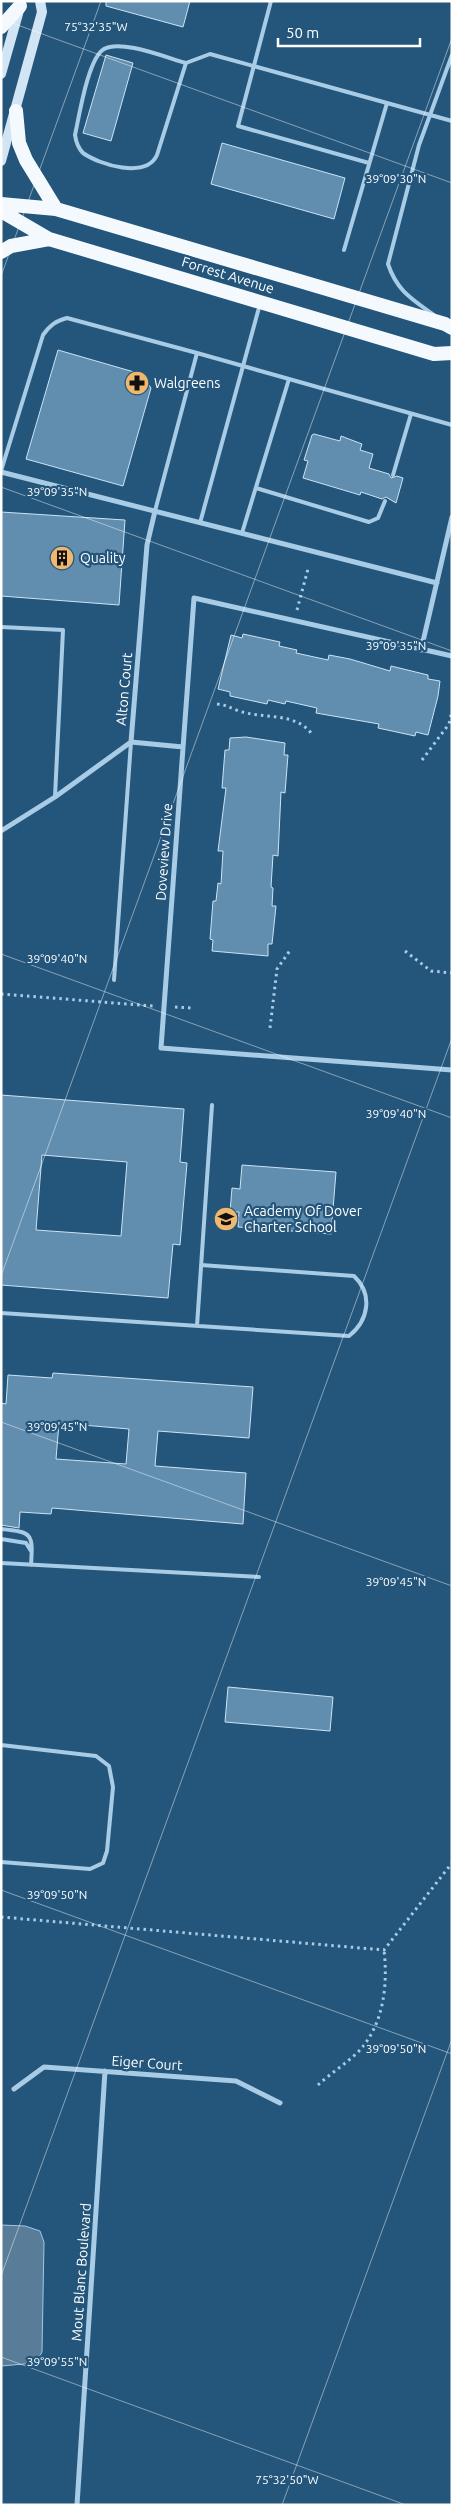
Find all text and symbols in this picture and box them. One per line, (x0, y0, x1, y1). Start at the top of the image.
scale bar (278, 15, 420, 47)
text: 75°32'35"W (64, 20, 128, 33)
text: 50 m (286, 24, 319, 41)
text: 39°09'30"N (366, 172, 426, 185)
street label: Forrest Avenue (180, 253, 276, 297)
pharmacy icon: Walgreens (124, 370, 150, 396)
place label: Walgreens (154, 375, 220, 391)
text: 39°09'35"N (27, 485, 87, 498)
building icon: Quality (49, 545, 75, 571)
place label: Quality (80, 550, 126, 566)
text: 39°09'35"N (366, 639, 426, 652)
street label: Alton Court (113, 651, 135, 726)
street label: Doveview Drive (153, 803, 175, 901)
text: 39°09'40"N (27, 952, 87, 965)
text: 39°09'40"N (366, 1107, 426, 1120)
place label: Academy Of Dover Charter School (244, 1203, 363, 1235)
school or university icon: Academy Of Dover Charter School (213, 1206, 239, 1232)
text: 39°09'45"N (27, 1420, 87, 1433)
text: 39°09'45"N (366, 1575, 426, 1588)
text: 39°09'50"N (27, 1888, 87, 1901)
text: 39°09'50"N (366, 2042, 426, 2055)
street label: Eiger Court (111, 2053, 184, 2073)
street label: Mout Blanc Boulevard (68, 2202, 94, 2342)
text: 39°09'55"N (27, 2355, 87, 2368)
text: 75°32'50"W (255, 2473, 319, 2486)

